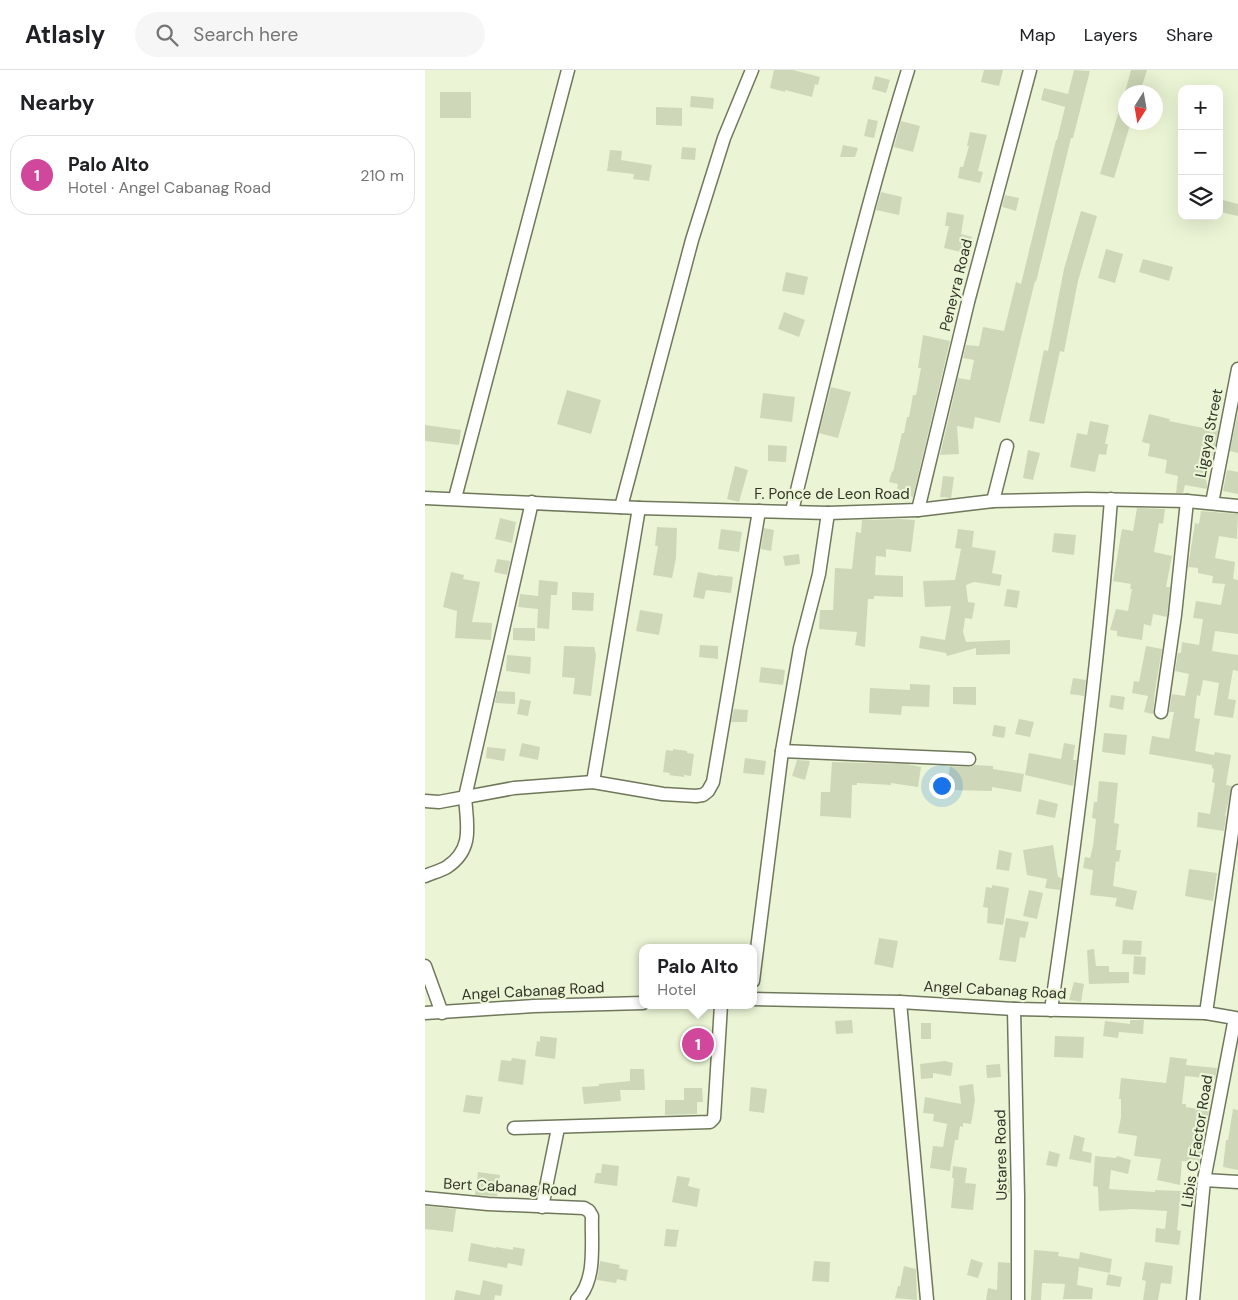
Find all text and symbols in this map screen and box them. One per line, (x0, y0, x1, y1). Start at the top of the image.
search box (135, 12, 485, 57)
text: Atlasly (25, 19, 105, 50)
icon: search (153, 21, 181, 49)
text: Search here (193, 22, 298, 47)
text: Map (1020, 23, 1056, 47)
text: Layers (1084, 23, 1138, 47)
text: Share (1166, 23, 1213, 47)
north arrow (1118, 85, 1163, 130)
map controls (1178, 85, 1223, 220)
button: + (1178, 85, 1223, 130)
text: Nearby (20, 89, 94, 117)
button: − (1178, 130, 1223, 175)
text: Palo Alto (68, 152, 149, 177)
text: 1 (34, 165, 40, 186)
text: 210 m (360, 165, 404, 186)
button: layers (1178, 175, 1223, 220)
text: Hotel · Angel Cabanag Road (68, 177, 271, 198)
street label: Peneyra Road (935, 237, 977, 333)
street label: Ligaya Street (1191, 387, 1227, 479)
street label: F. Ponce de Leon Road (754, 484, 910, 504)
your location (929, 773, 955, 799)
popup (639, 944, 757, 1009)
text: Palo Alto (657, 954, 739, 979)
street label: Angel Cabanag Road (923, 976, 1067, 1004)
street label: Angel Cabanag Road (461, 977, 605, 1005)
text: Hotel (657, 979, 696, 1000)
pin: 1 (682, 1025, 714, 1063)
street label: Libis C Factor Road (1177, 1073, 1217, 1209)
street label: Ustares Road (990, 1109, 1012, 1201)
street label: Bert Cabanag Road (443, 1174, 577, 1200)

